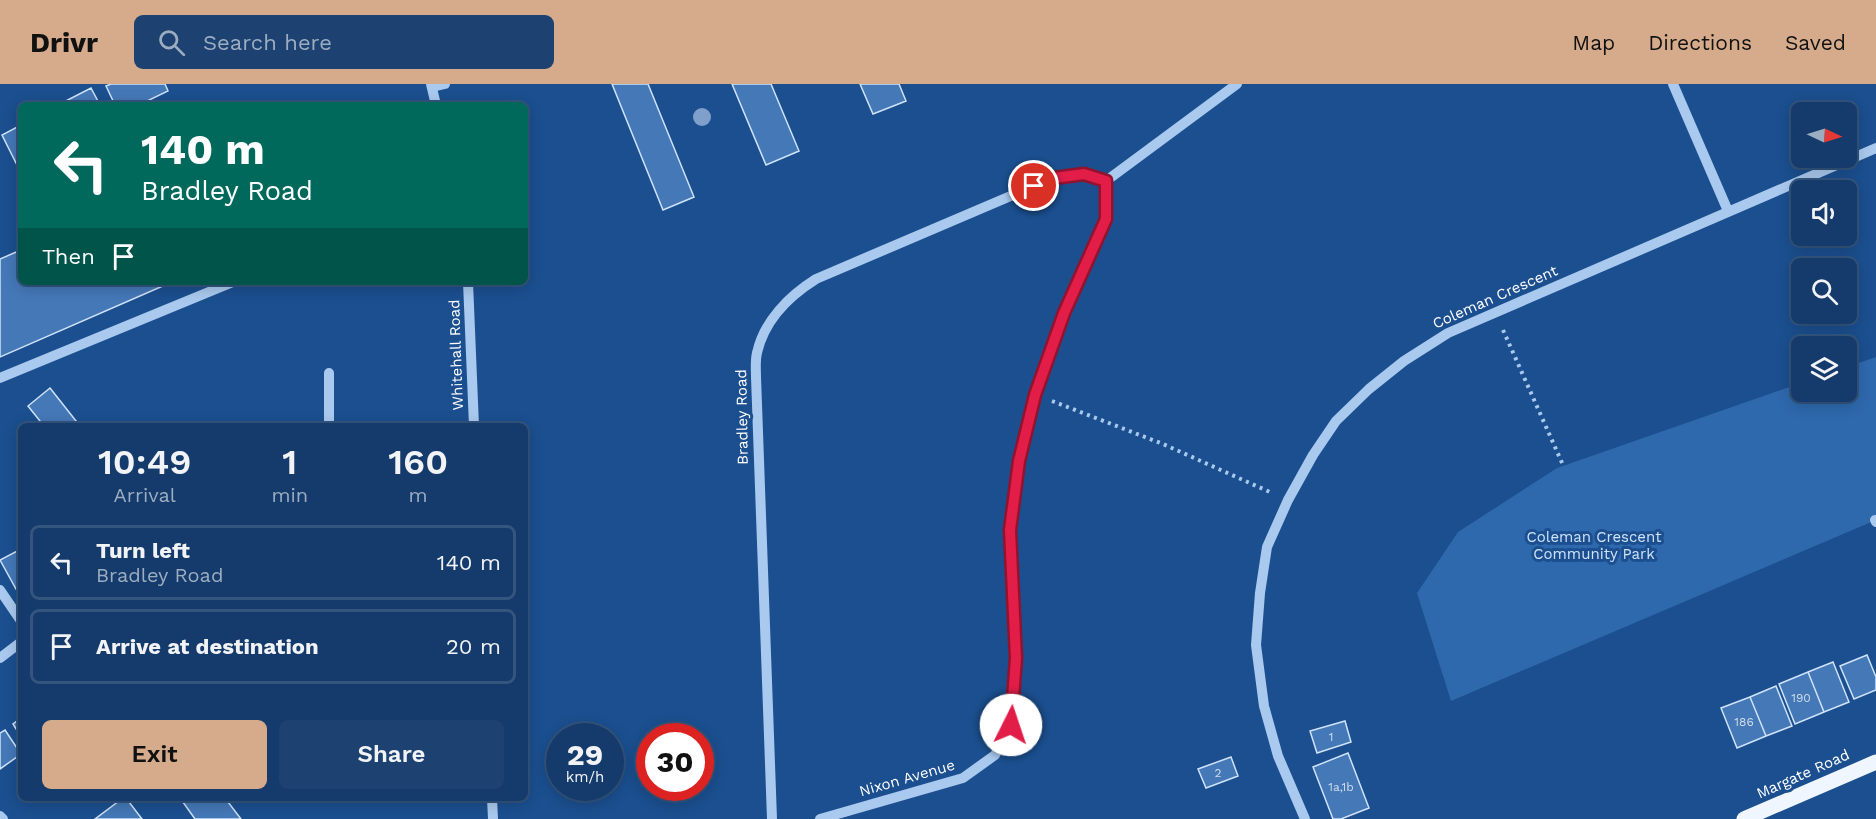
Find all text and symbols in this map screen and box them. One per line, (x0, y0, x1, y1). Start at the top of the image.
search box (134, 15, 554, 69)
text: Drivr (30, 26, 98, 59)
icon: search (155, 26, 188, 59)
text: Search here (203, 30, 332, 55)
text: Map (1572, 30, 1615, 55)
text: Directions (1648, 30, 1752, 55)
text: Saved (1785, 30, 1846, 55)
north arrow (1791, 102, 1857, 168)
map controls (1791, 102, 1857, 402)
text: 140 m (141, 125, 265, 174)
icon: left (42, 126, 120, 204)
pin (1008, 160, 1059, 211)
icon: arrive (1017, 169, 1050, 202)
text: Bradley Road (141, 175, 313, 207)
button: sound (1791, 180, 1857, 246)
icon: arrive (107, 240, 140, 273)
text: Then (42, 244, 95, 269)
button: search (1791, 258, 1857, 324)
street label: Coleman Crescent (1430, 261, 1561, 333)
street label: Whitehall Road (445, 299, 467, 411)
button: layers (1791, 336, 1857, 402)
street label: Bradley Road (732, 369, 752, 465)
text: 10:49 (98, 441, 192, 483)
text: 1 (282, 441, 297, 483)
text: 160 (388, 441, 448, 483)
text: Arrival (114, 483, 176, 507)
text: min (271, 483, 308, 507)
text: m (409, 483, 428, 507)
park label: Coleman Crescent Community Park (1527, 528, 1662, 563)
text: Turn left (96, 538, 190, 563)
icon: left (45, 546, 78, 579)
text: 140 m (437, 550, 501, 575)
text: Bradley Road (96, 563, 223, 587)
icon: arrive (45, 630, 78, 663)
text: Arrive at destination (96, 634, 319, 659)
text: 20 m (446, 634, 501, 659)
house number: 190 (1791, 691, 1811, 705)
position arrow (979, 693, 1043, 757)
house number: 186 (1734, 715, 1754, 729)
button: Exit (42, 720, 267, 789)
button: Share (279, 720, 504, 789)
speed limit sign: 30 (636, 723, 714, 801)
house number: 1 (1329, 730, 1333, 744)
text: 29 (567, 737, 603, 772)
street label: Margate Road (1754, 745, 1852, 803)
street label: Nixon Avenue (857, 756, 957, 800)
house number: 2 (1215, 766, 1222, 780)
text: km/h (566, 768, 604, 786)
house number: 1a,1b (1328, 780, 1354, 794)

